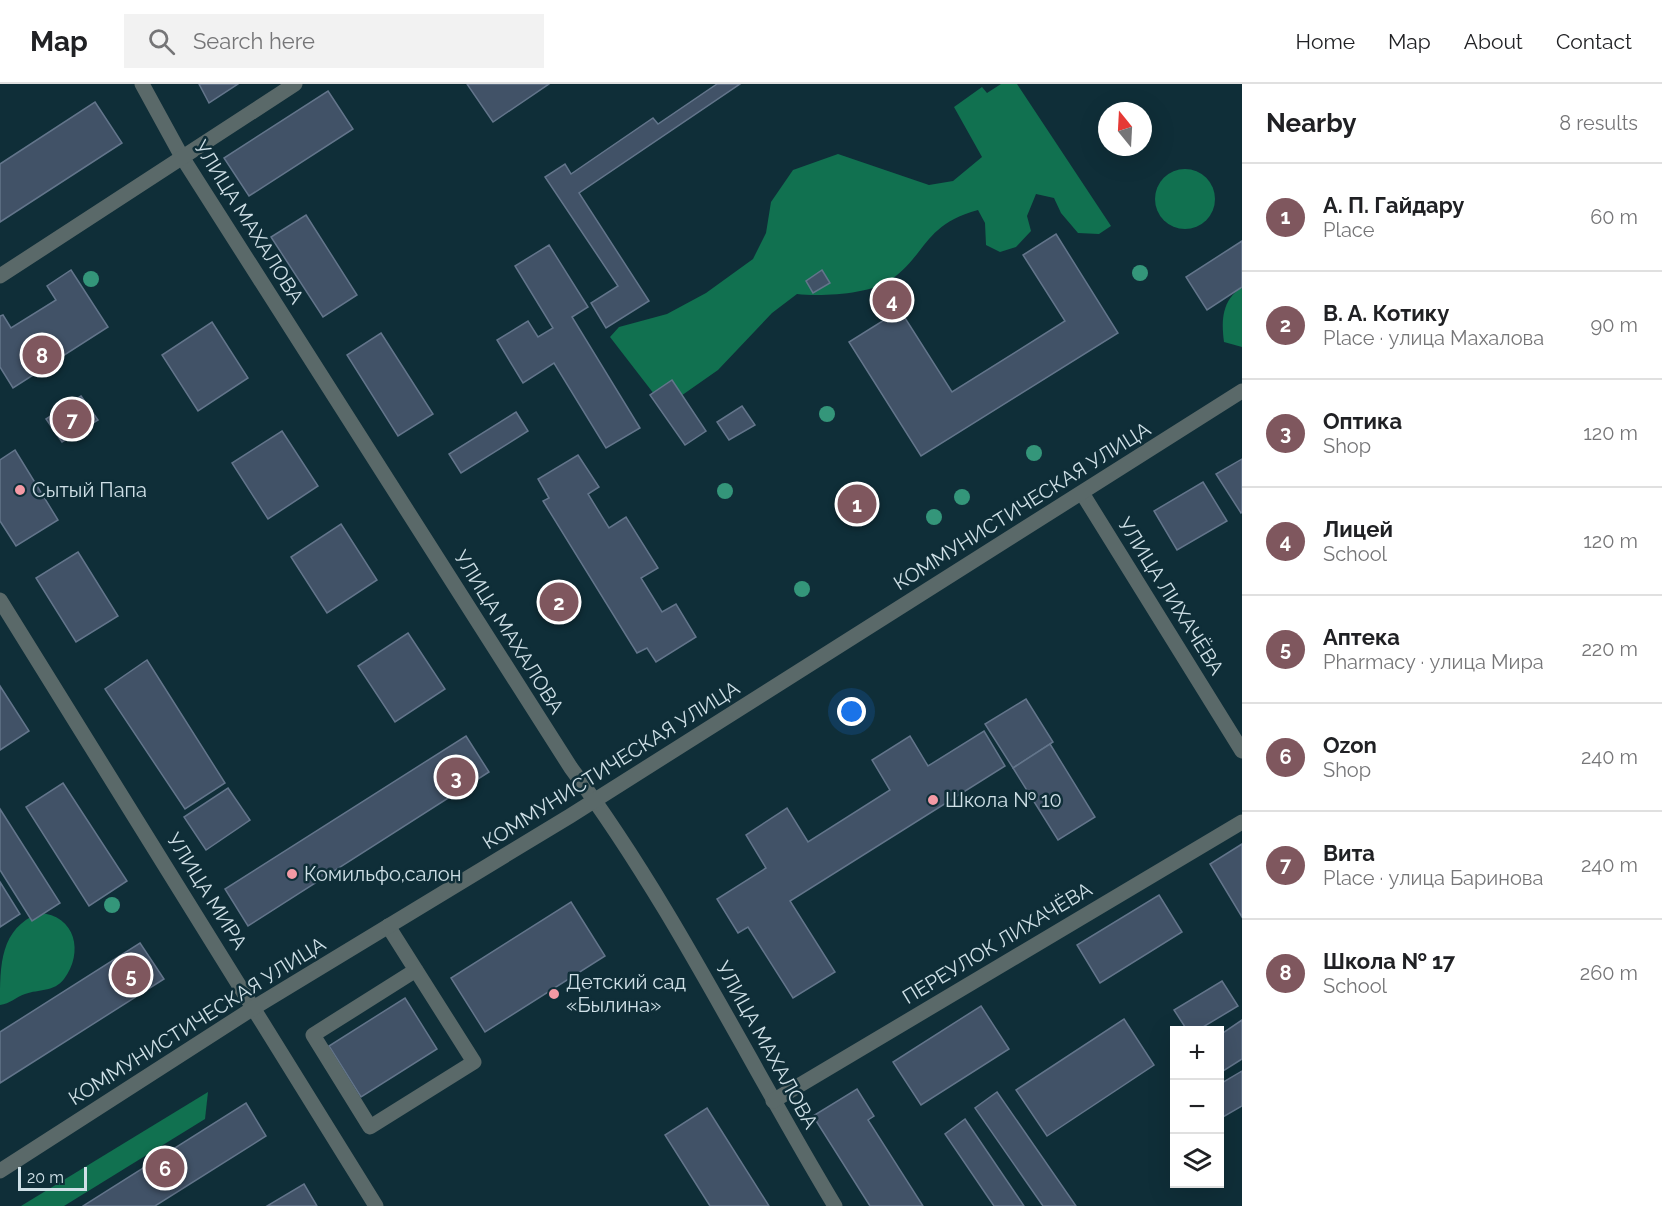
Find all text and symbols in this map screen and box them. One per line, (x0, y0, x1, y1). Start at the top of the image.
search box (124, 14, 544, 68)
text: Map (30, 25, 88, 58)
icon: search (145, 25, 178, 58)
text: Search here (193, 28, 315, 54)
text: Home (1296, 29, 1355, 54)
text: Map (1388, 29, 1431, 54)
text: About (1464, 29, 1523, 54)
text: Contact (1556, 29, 1632, 54)
north arrow (1098, 102, 1152, 156)
text: Nearby (1266, 108, 1356, 138)
text: 8 results (1559, 111, 1638, 135)
street label: УЛИЦА МАХАЛОВА (189, 136, 309, 308)
text: А. П. Гайдару (1323, 192, 1464, 218)
text: 1 (1281, 205, 1290, 229)
text: 60 m (1590, 205, 1638, 229)
text: Place (1323, 218, 1374, 242)
pin: 4 (872, 278, 912, 322)
text: В. А. Котику (1323, 300, 1449, 326)
text: 2 (1280, 313, 1291, 337)
text: 90 m (1591, 313, 1638, 337)
text: Place · улица Махалова (1323, 326, 1544, 350)
pin: 8 (22, 332, 62, 378)
pin: 7 (52, 396, 92, 442)
text: Оптика (1323, 408, 1402, 434)
street label: КОММУНИСТИЧЕСКАЯ УЛИЦА (889, 417, 1155, 595)
text: 3 (1280, 421, 1291, 445)
text: 120 m (1583, 421, 1638, 445)
text: Shop (1323, 434, 1371, 458)
place label: Сытый Папа (32, 478, 147, 502)
pin: 1 (838, 482, 876, 526)
marker: Сытый Папа (13, 483, 27, 497)
street label: УЛИЦА ЛИХАЧЁВА (1113, 513, 1229, 679)
text: Лицей (1323, 516, 1393, 542)
text: 4 (1280, 529, 1291, 553)
text: 120 m (1583, 529, 1638, 553)
text: School (1323, 542, 1387, 566)
street label: УЛИЦА МАХАЛОВА (449, 546, 569, 718)
pin: 2 (540, 580, 578, 624)
text: Аптека (1323, 624, 1400, 650)
text: 5 (1280, 637, 1291, 661)
text: 220 m (1581, 637, 1638, 661)
text: Pharmacy · улица Мира (1323, 650, 1544, 674)
street label: КОММУНИСТИЧЕСКАЯ УЛИЦА (478, 676, 744, 854)
your location (837, 697, 866, 726)
text: Ozon (1323, 732, 1377, 758)
text: 6 (1279, 745, 1292, 769)
text: 240 m (1581, 745, 1638, 769)
pin: 3 (436, 754, 476, 800)
text: Shop (1323, 758, 1371, 782)
place label: Школа № 10 (945, 788, 1062, 812)
marker: Школа № 10 (926, 793, 940, 807)
street label: УЛИЦА МИРА (162, 828, 253, 954)
text: Вита (1323, 840, 1375, 866)
text: 7 (1280, 853, 1291, 877)
text: 240 m (1581, 853, 1638, 877)
place label: Комильфо,салон (304, 862, 461, 886)
text: Place · улица Баринова (1323, 866, 1543, 890)
marker: Комильфо,салон (285, 867, 299, 881)
street label: ПЕРЕУЛОК ЛИХАЧЁВА (898, 877, 1096, 1009)
street label: КОММУНИСТИЧЕСКАЯ УЛИЦА (64, 932, 330, 1110)
text: Школа № 17 (1323, 948, 1455, 974)
pin: 5 (112, 952, 150, 998)
street label: УЛИЦА МАХАЛОВА (711, 957, 823, 1133)
text: 8 (1279, 961, 1292, 985)
text: 260 m (1580, 961, 1638, 985)
place label: Детский сад «Былина» (566, 970, 686, 1017)
text: School (1323, 974, 1387, 998)
marker: Детский сад «Былина» (547, 987, 561, 1001)
map controls (1170, 1026, 1224, 1188)
button: + (1170, 1026, 1224, 1080)
button: − (1170, 1080, 1224, 1134)
button: layers (1170, 1134, 1224, 1188)
pin: 6 (146, 1146, 184, 1190)
scale bar (18, 1164, 87, 1192)
text: 20 m (27, 1168, 64, 1187)

